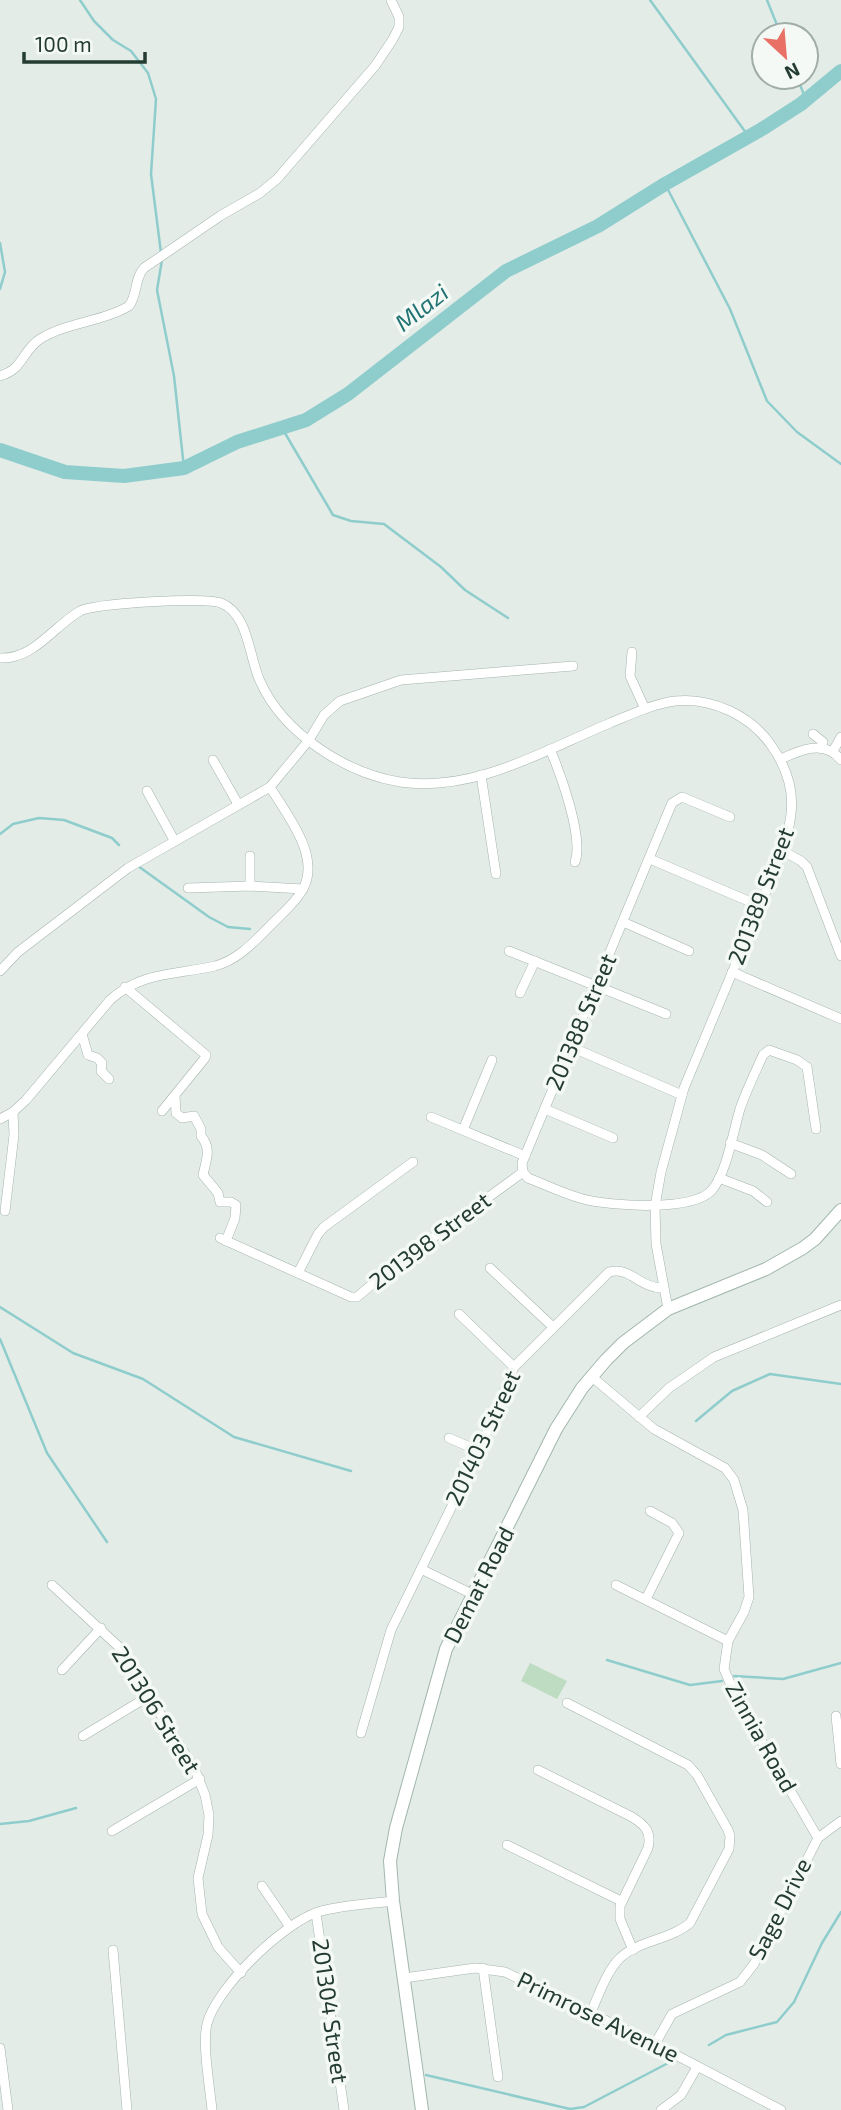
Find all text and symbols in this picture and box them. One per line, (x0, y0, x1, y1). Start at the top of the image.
scale bar (24, 21, 145, 65)
north arrow (750, 21, 820, 91)
text: 100 m (35, 31, 92, 56)
text: N (781, 58, 804, 85)
water label: Mlazi (389, 277, 454, 337)
street label: 201389 Street (721, 823, 799, 968)
street label: 201388 Street (539, 949, 622, 1094)
street label: 201398 Street (363, 1185, 496, 1295)
street label: 201403 Street (439, 1365, 526, 1510)
street label: Demat Road (437, 1521, 519, 1648)
street label: 201306 Street (107, 1641, 207, 1778)
street label: Zinnia Road (720, 1676, 804, 1797)
street label: Sage Drive (742, 1853, 817, 1964)
street label: 201304 Street (307, 1937, 355, 2085)
street label: Primrose Avenue (513, 1965, 684, 2067)

